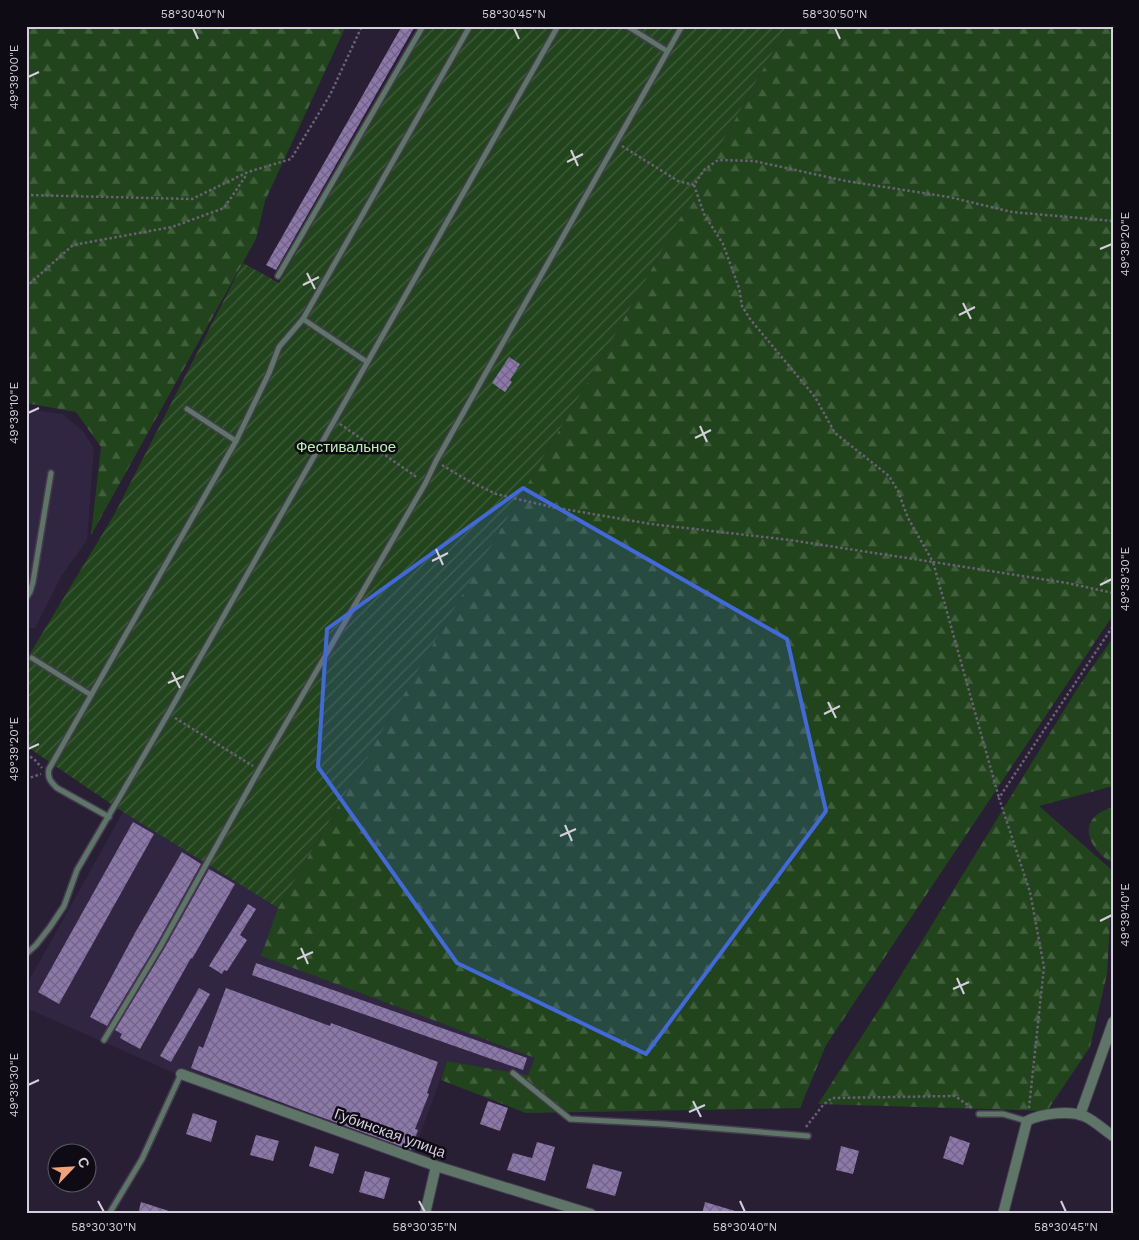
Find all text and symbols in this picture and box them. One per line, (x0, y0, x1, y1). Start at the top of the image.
text: 58°30'40"N (161, 7, 225, 21)
text: 58°30'45"N (482, 7, 546, 21)
text: 58°30'50"N (802, 7, 868, 21)
text: 49°39'00"E (7, 44, 21, 109)
text: 49°39'20"E (1118, 211, 1132, 276)
text: 49°39'10"E (7, 382, 21, 444)
park label: Фестивальное (296, 438, 396, 456)
text: 49°39'30"E (1118, 546, 1132, 611)
text: 49°39'20"E (7, 716, 21, 781)
text: 49°39'40"E (1118, 883, 1132, 947)
text: 49°39'30"E (7, 1052, 21, 1117)
street label: Губинская улица (332, 1104, 449, 1162)
north arrow (48, 1142, 98, 1192)
text: С (74, 1155, 93, 1170)
text: 58°30'30"N (71, 1220, 137, 1234)
text: 58°30'35"N (393, 1220, 457, 1234)
text: 58°30'40"N (713, 1220, 777, 1234)
text: 58°30'45"N (1034, 1220, 1098, 1234)

